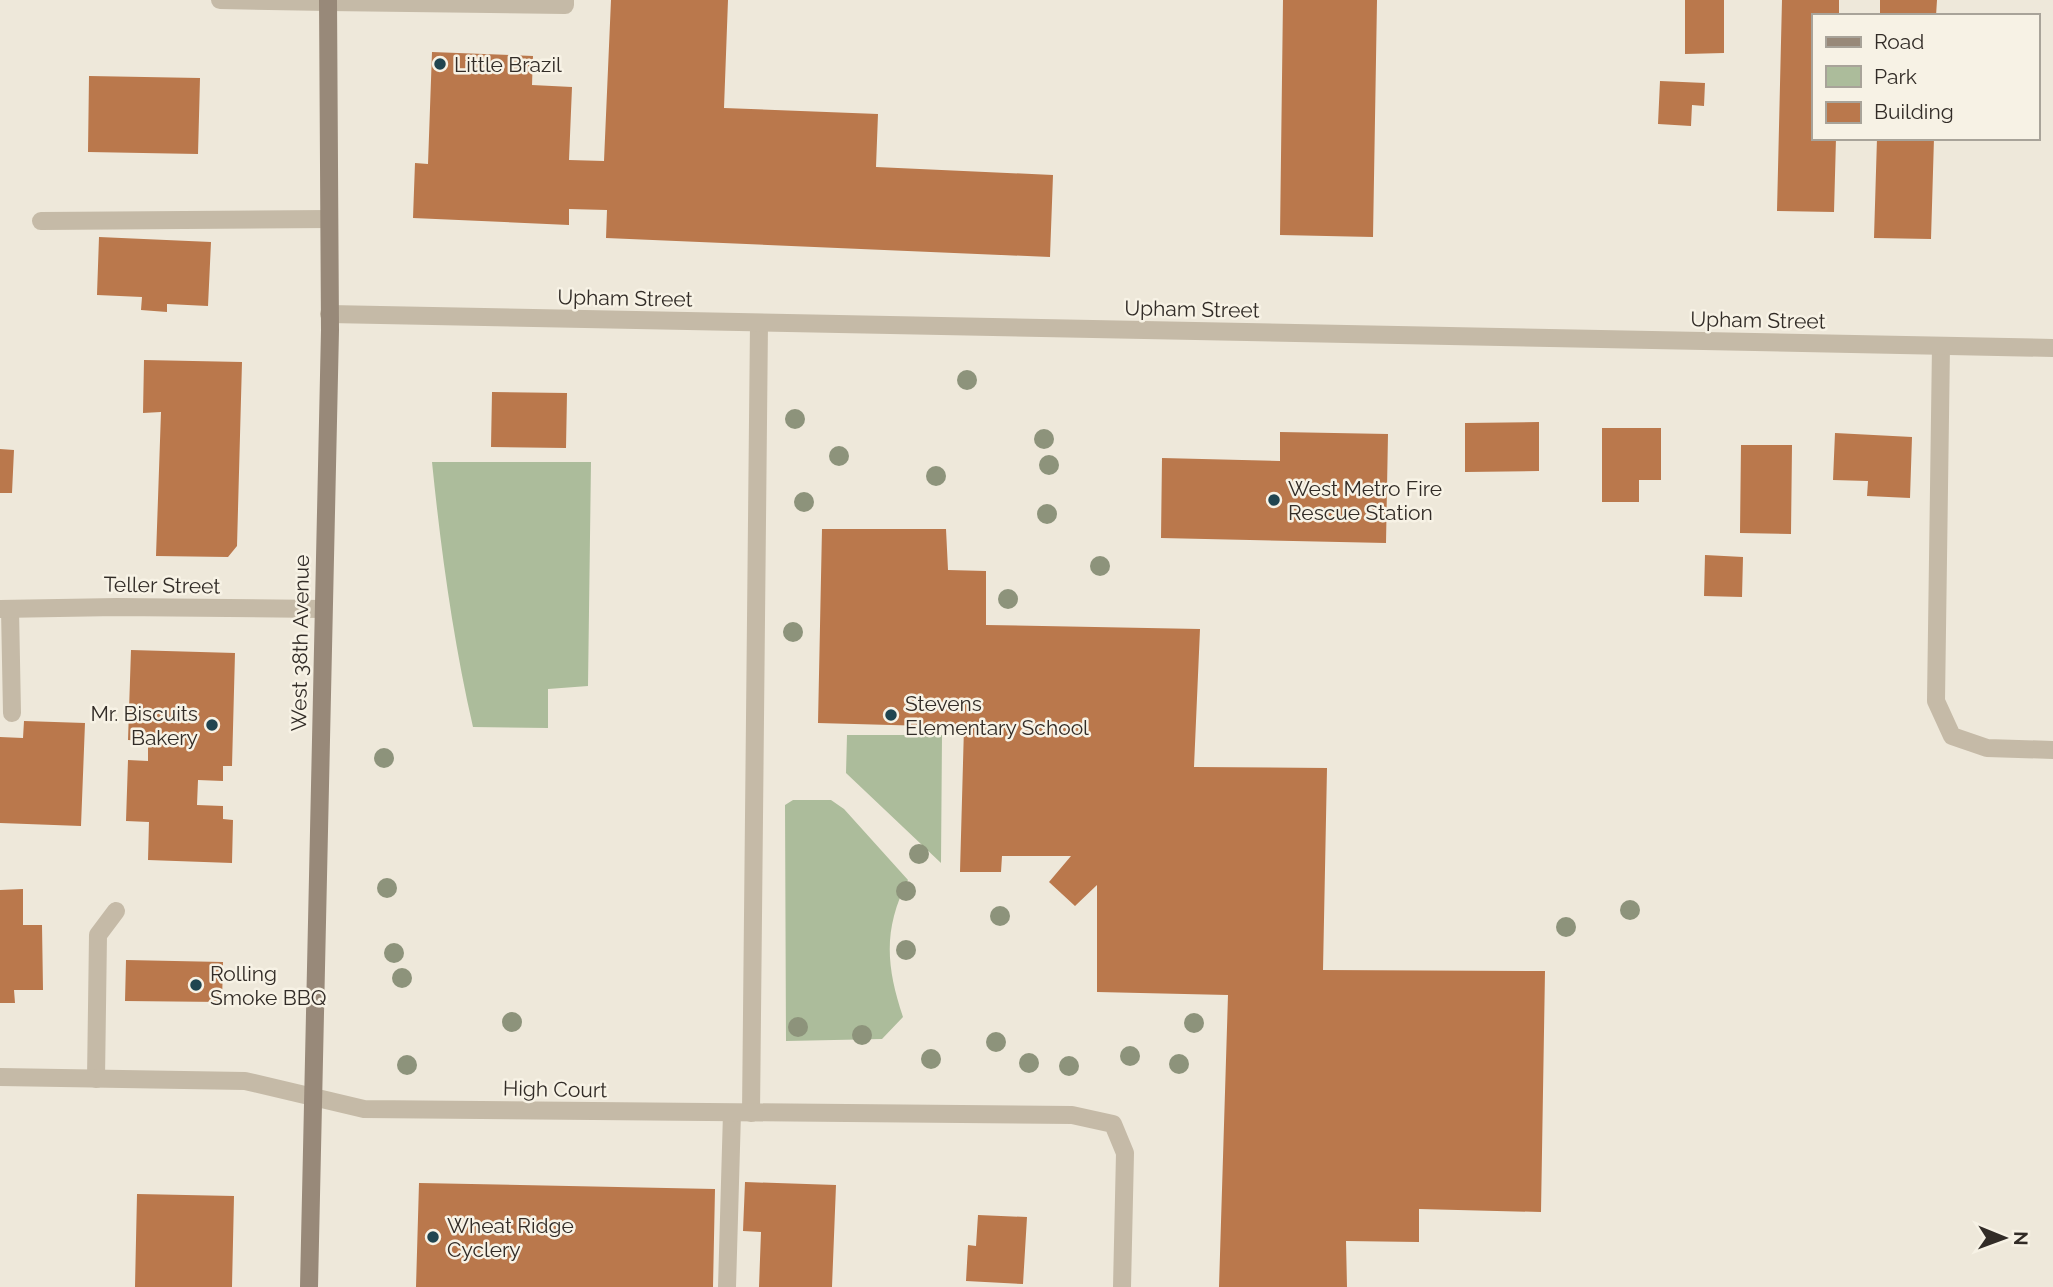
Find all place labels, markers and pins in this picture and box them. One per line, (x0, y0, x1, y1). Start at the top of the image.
place label: Little Brazil (454, 52, 562, 77)
marker: Little Brazil (432, 56, 448, 72)
place label: West Metro Fire Rescue Station (1288, 476, 1442, 525)
marker: West Metro Fire Rescue Station (1266, 492, 1282, 508)
place label: Stevens Elementary School (905, 691, 1089, 740)
place label: Mr. Biscuits Bakery (90, 701, 198, 750)
marker: Stevens Elementary School (883, 707, 899, 723)
marker: Mr. Biscuits Bakery (204, 717, 220, 733)
place label: Rolling Smoke BBQ (210, 961, 327, 1010)
marker: Rolling Smoke BBQ (188, 977, 204, 993)
place label: Wheat Ridge Cyclery (447, 1213, 574, 1262)
marker: Wheat Ridge Cyclery (425, 1229, 441, 1245)

